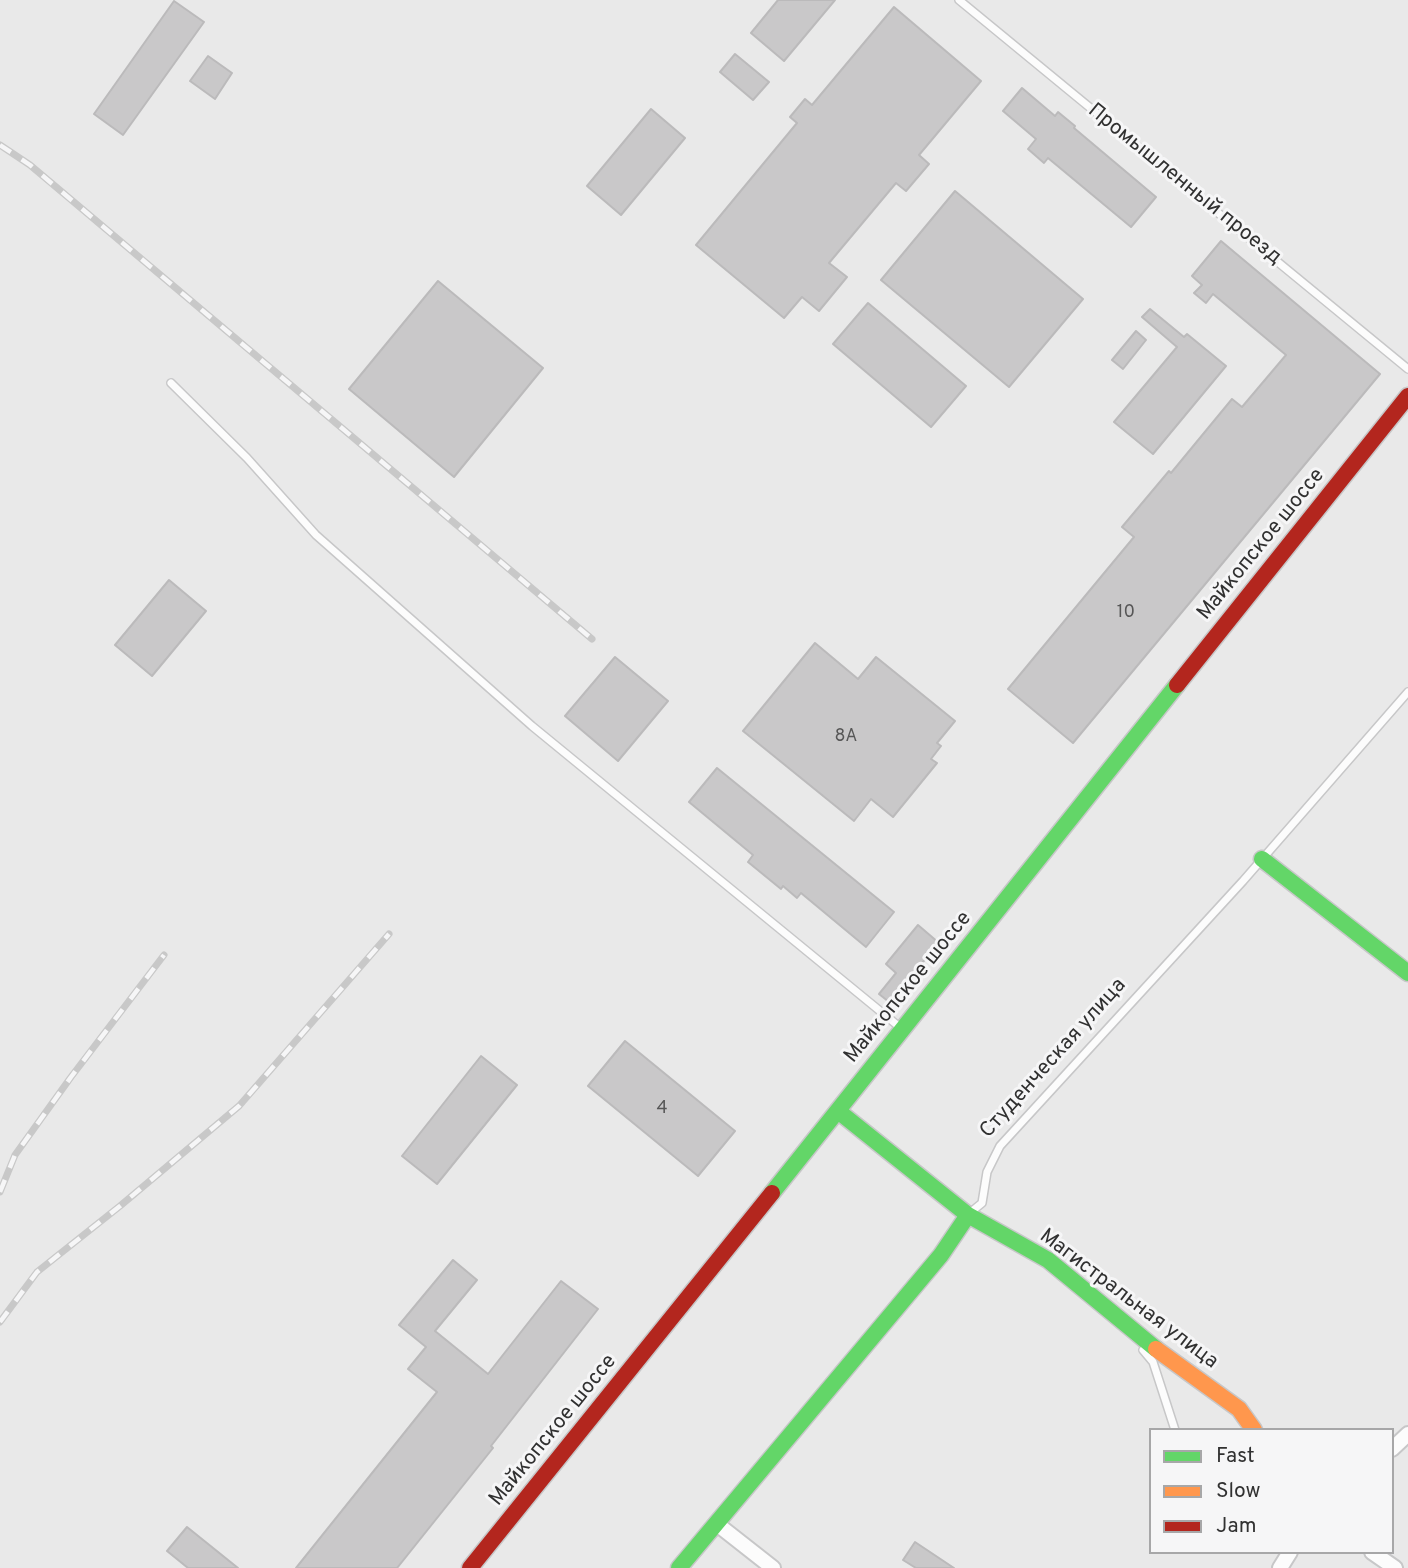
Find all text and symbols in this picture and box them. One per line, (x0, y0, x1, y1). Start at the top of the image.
street label: Промышленный проезд (1082, 99, 1286, 271)
street label: Майкопское шоссе (1193, 464, 1331, 626)
house number: 10 (1117, 602, 1135, 624)
house number: 8А (834, 726, 858, 748)
street label: Майкопское шоссе (840, 907, 978, 1069)
street label: Студенческая улица (976, 974, 1132, 1144)
house number: 4 (656, 1098, 668, 1120)
street label: Магистральная улица (1034, 1225, 1222, 1375)
street label: Майкопское шоссе (485, 1350, 623, 1512)
legend (1149, 1428, 1394, 1554)
text: Fast (1216, 1443, 1255, 1470)
text: Slow (1216, 1478, 1261, 1505)
text: Jam (1216, 1513, 1257, 1540)

